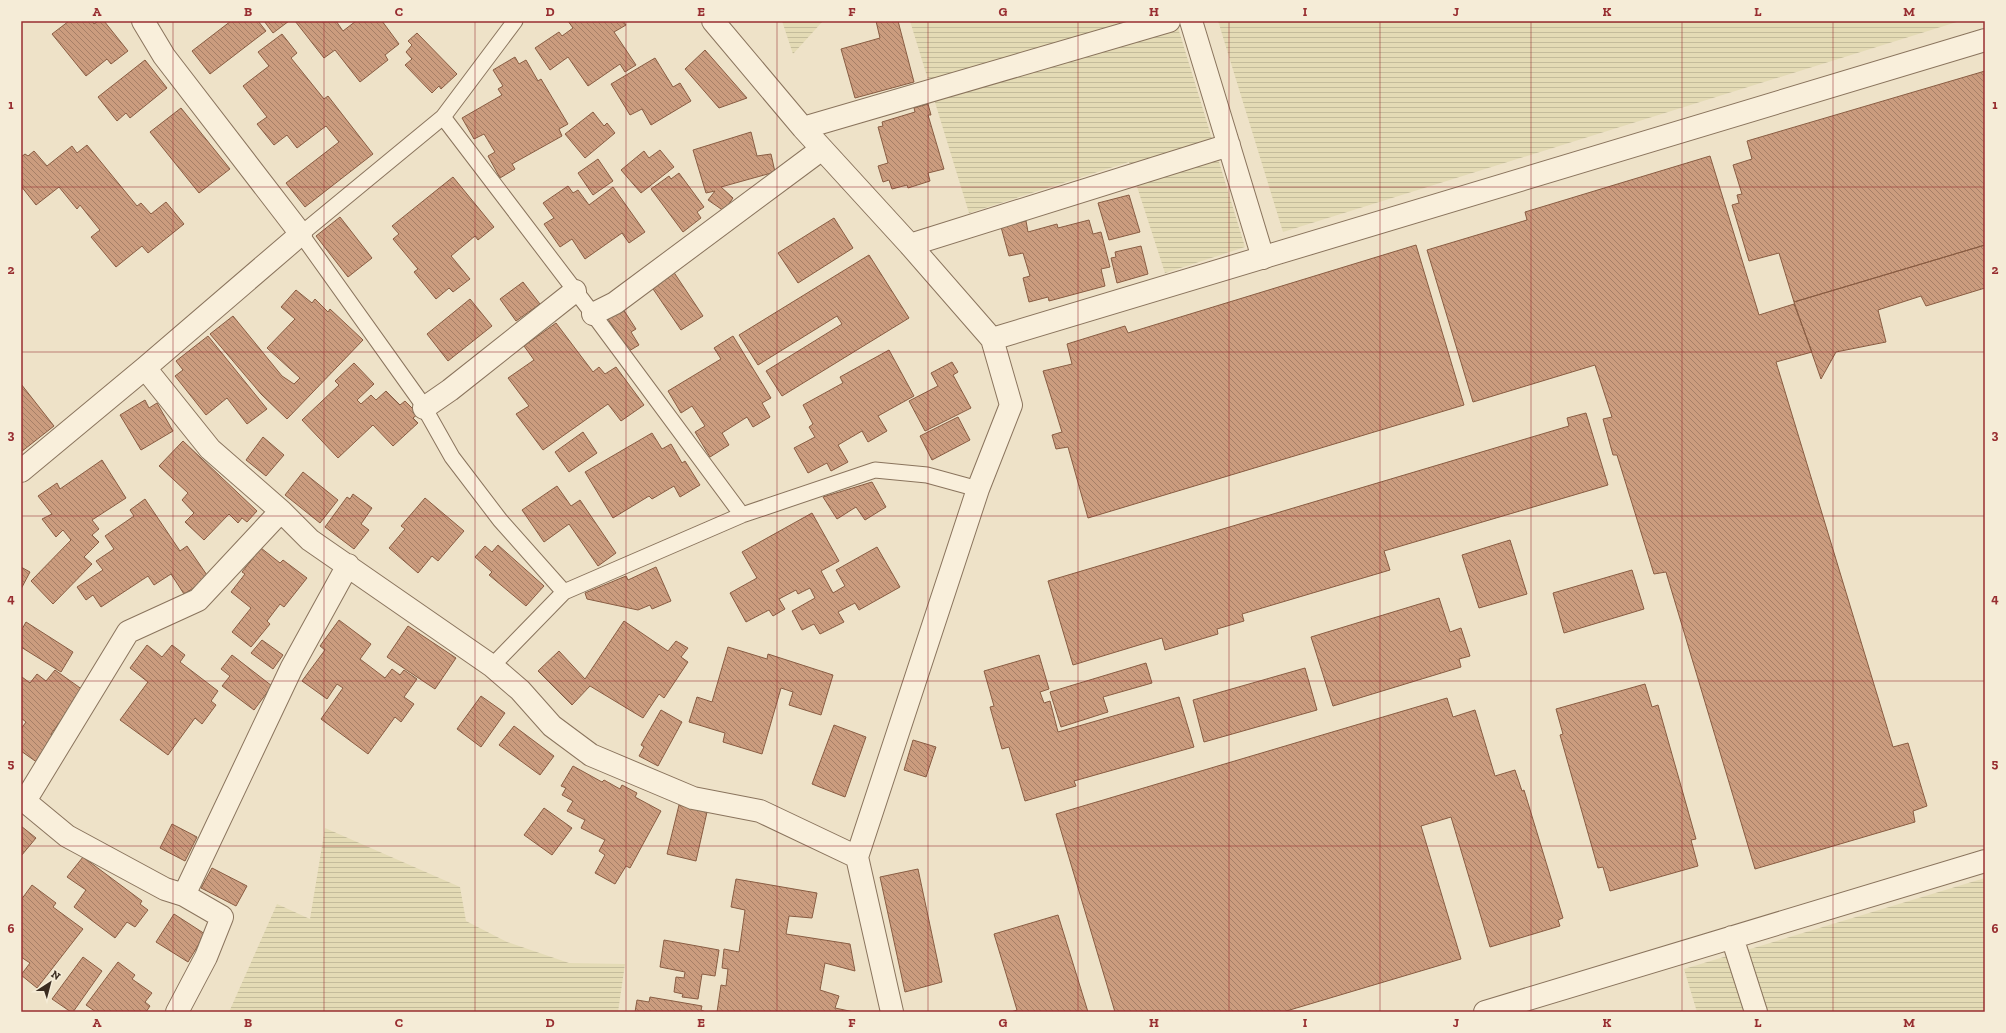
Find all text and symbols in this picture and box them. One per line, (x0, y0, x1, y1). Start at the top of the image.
text: A (93, 4, 102, 19)
text: B (244, 4, 252, 19)
text: C (395, 4, 403, 19)
text: D (545, 4, 555, 19)
text: E (697, 4, 705, 19)
text: F (848, 4, 856, 19)
text: G (999, 4, 1008, 19)
text: H (1149, 4, 1159, 19)
text: I (1303, 4, 1308, 19)
text: J (1453, 4, 1459, 19)
text: K (1603, 4, 1612, 19)
text: L (1754, 4, 1762, 19)
text: M (1903, 4, 1915, 19)
text: 1 (8, 97, 14, 112)
text: 1 (1992, 97, 1998, 112)
text: 2 (8, 262, 15, 277)
text: 2 (1992, 262, 1999, 277)
text: 3 (8, 427, 15, 442)
text: 3 (1992, 427, 1999, 442)
text: 4 (7, 591, 15, 606)
text: 4 (1991, 591, 1999, 606)
text: 5 (8, 756, 15, 771)
text: 5 (1992, 756, 1999, 771)
text: 6 (8, 921, 15, 936)
text: 6 (1992, 921, 1999, 936)
north arrow (30, 963, 70, 1003)
text: N (48, 968, 63, 983)
text: A (93, 1015, 102, 1030)
text: B (244, 1015, 252, 1030)
text: C (395, 1015, 403, 1030)
text: D (545, 1015, 555, 1030)
text: E (697, 1015, 705, 1030)
text: F (848, 1015, 856, 1030)
text: G (999, 1015, 1008, 1030)
text: H (1149, 1015, 1159, 1030)
text: I (1303, 1015, 1308, 1030)
text: J (1453, 1015, 1459, 1030)
text: K (1603, 1015, 1612, 1030)
text: L (1754, 1015, 1762, 1030)
text: M (1903, 1015, 1915, 1030)

